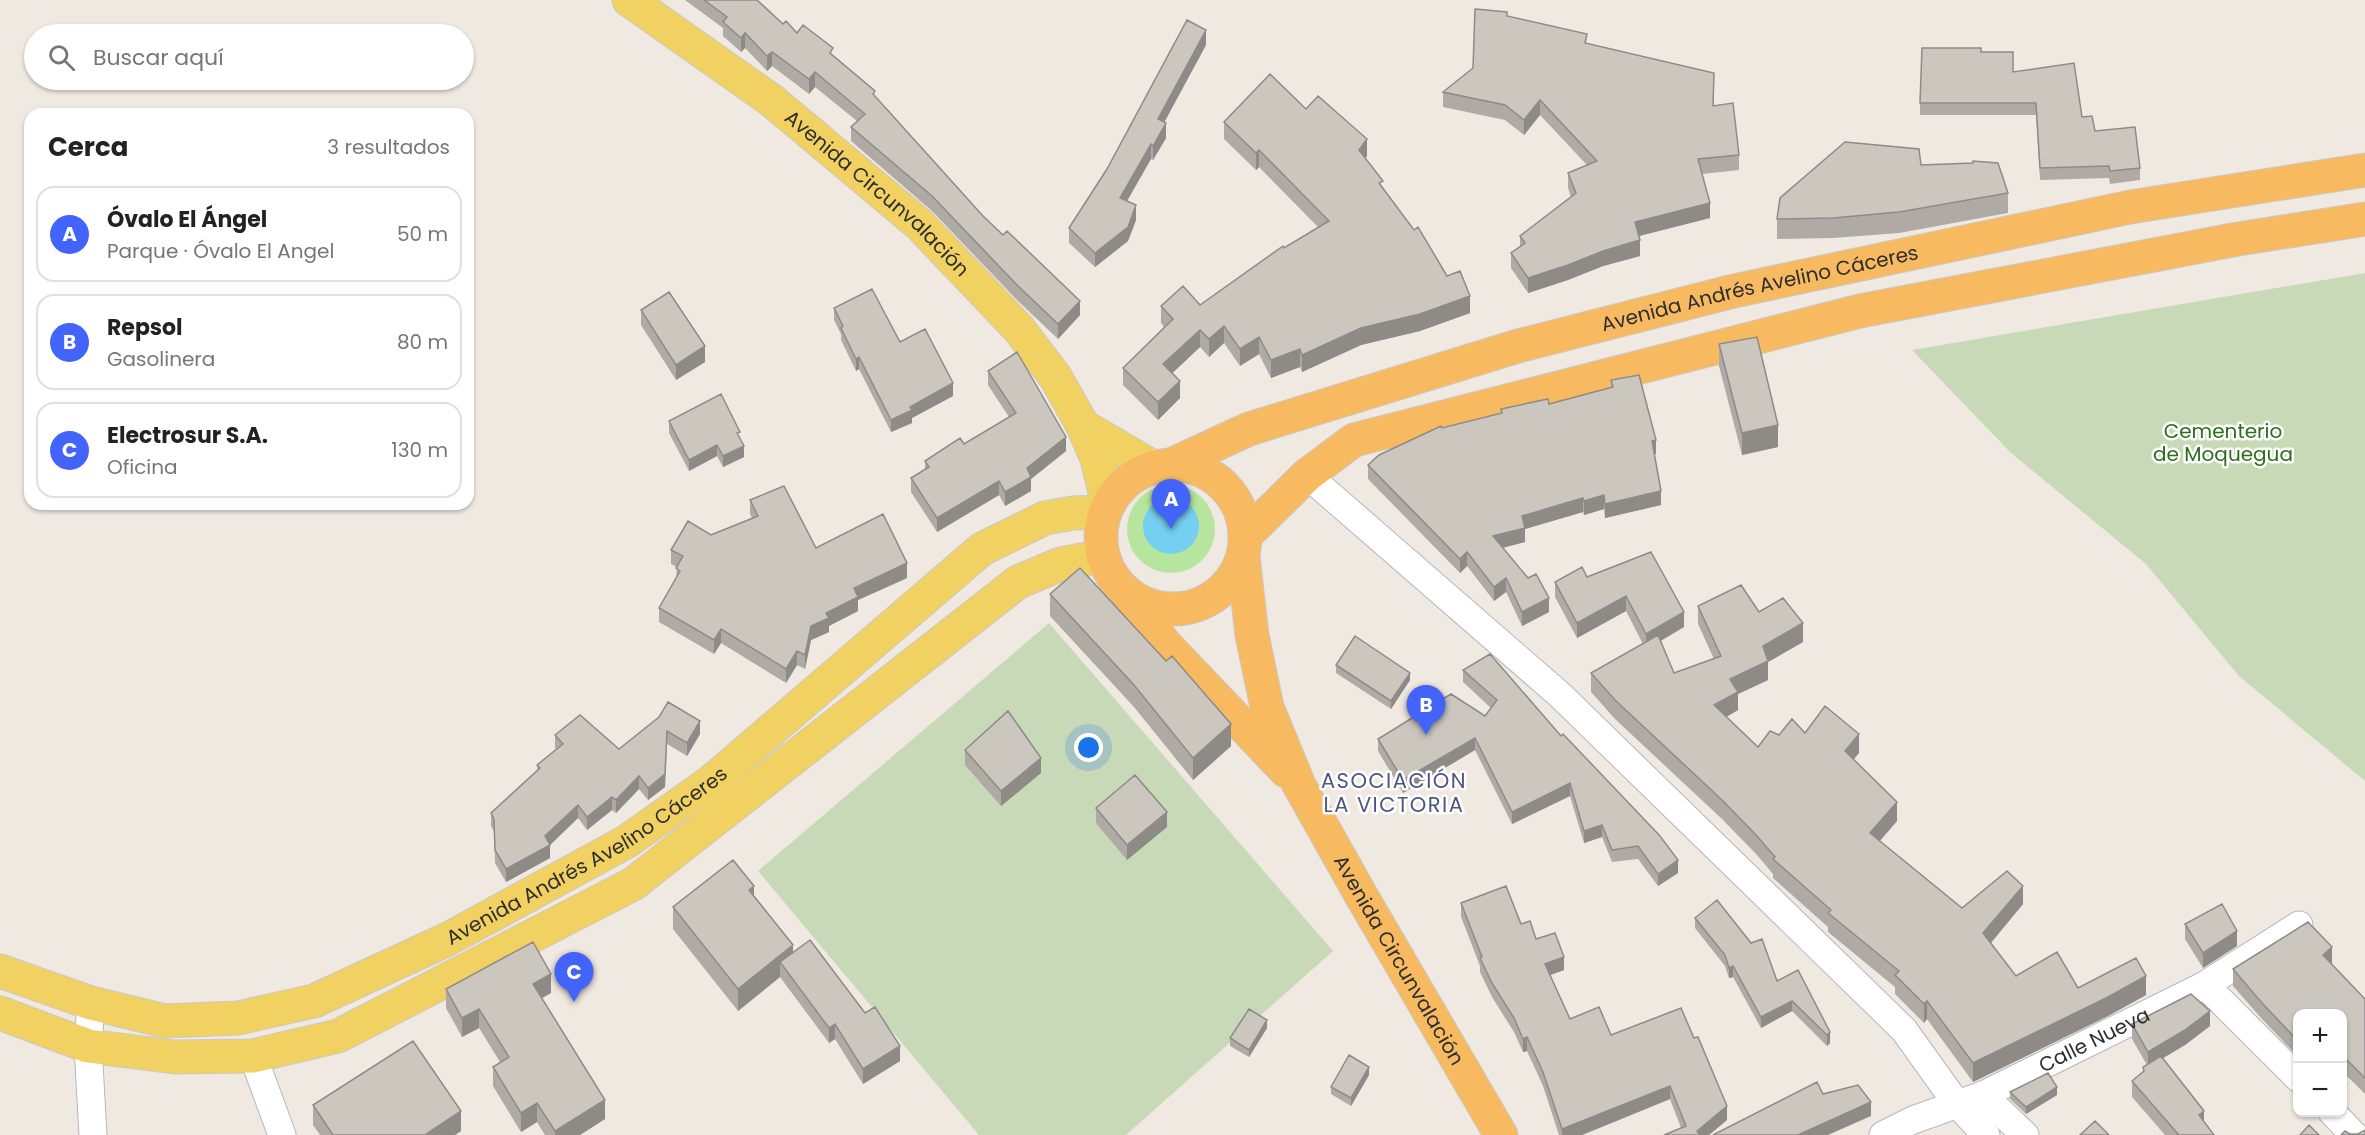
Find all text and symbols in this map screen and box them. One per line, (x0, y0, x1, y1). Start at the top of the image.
search box (24, 24, 474, 90)
icon: search (45, 41, 78, 74)
text: Buscar aquí (93, 42, 224, 73)
street label: Avenida Circunvalación (779, 103, 976, 283)
text: Cerca (48, 129, 128, 165)
text: 3 resultados (327, 133, 450, 161)
text: Óvalo El Ángel (107, 204, 267, 235)
text: A (62, 220, 77, 248)
text: 50 m (397, 220, 448, 248)
text: Parque · Óvalo El Angel (107, 237, 334, 265)
street label: Avenida Andrés Avelino Cáceres (1598, 238, 1921, 338)
text: Repsol (107, 312, 183, 343)
text: B (63, 328, 76, 356)
text: 80 m (397, 328, 448, 356)
text: Gasolinera (107, 345, 215, 373)
park label: Cementerio de Moquegua (2153, 417, 2293, 468)
text: Electrosur S.A. (107, 420, 268, 451)
text: C (62, 436, 77, 464)
text: 130 m (391, 436, 448, 464)
text: Oficina (107, 453, 178, 481)
pin: A (1152, 480, 1190, 529)
pin: B (1406, 686, 1446, 735)
your location (1074, 733, 1103, 762)
street label: Avenida Andrés Avelino Cáceres (441, 760, 733, 952)
district label: ASOCIACIÓN LA VICTORIA (1321, 766, 1467, 819)
street label: Avenida Circunvalación (1327, 850, 1471, 1070)
pin: C (554, 952, 594, 1002)
street label: Calle Nueva (2034, 1001, 2154, 1079)
map controls (2293, 1009, 2347, 1117)
button: + (2293, 1009, 2347, 1063)
button: − (2293, 1063, 2347, 1117)

